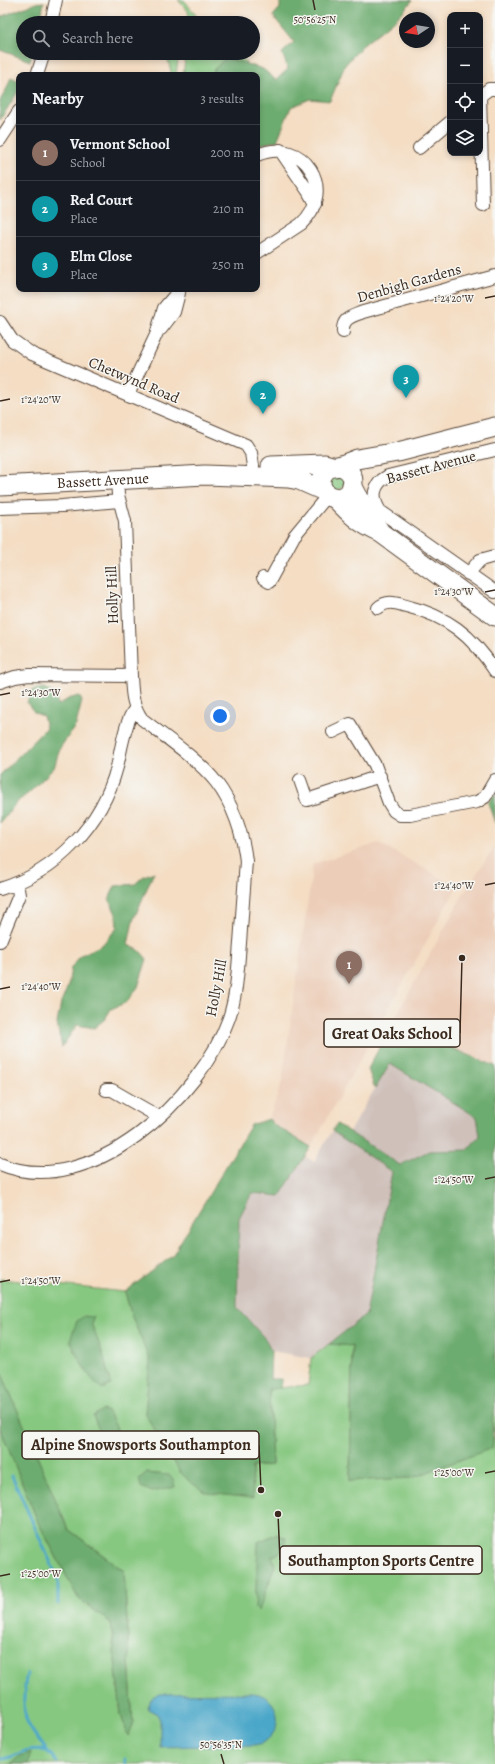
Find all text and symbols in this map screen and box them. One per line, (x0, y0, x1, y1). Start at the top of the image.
north arrow (399, 12, 435, 48)
map controls (447, 12, 483, 156)
button: + (447, 12, 483, 48)
text: 50°56'25"N (294, 13, 336, 26)
search box (16, 16, 260, 60)
icon: search (30, 27, 52, 49)
text: Search here (62, 28, 133, 48)
button: − (447, 48, 483, 84)
button: locate (447, 84, 483, 120)
text: Nearby (32, 87, 83, 110)
text: 3 results (200, 90, 244, 107)
button: layers (447, 120, 483, 156)
text: Vermont School (70, 134, 170, 154)
text: 1 (43, 144, 47, 161)
text: 200 m (211, 144, 244, 161)
text: School (70, 154, 105, 171)
text: Red Court (70, 190, 133, 210)
text: 2 (42, 200, 48, 217)
text: 210 m (213, 200, 244, 217)
text: Place (70, 210, 98, 227)
text: Elm Close (70, 246, 132, 266)
text: 3 (42, 256, 48, 273)
text: 250 m (212, 256, 244, 273)
street label: Denbigh Gardens (355, 259, 463, 307)
text: Place (70, 266, 98, 283)
text: 1°24'20"W (434, 292, 475, 305)
street label: Chetwynd Road (86, 352, 183, 408)
pin: 3 (393, 365, 419, 398)
pin: 2 (250, 381, 276, 414)
text: 1°24'20"W (21, 393, 62, 406)
street label: Bassett Avenue (384, 445, 478, 489)
street label: Bassett Avenue (56, 468, 150, 493)
street label: Holly Hill (101, 565, 123, 624)
text: 1°24'30"W (434, 585, 474, 598)
text: 1°24'30"W (21, 686, 61, 699)
your location (210, 706, 230, 726)
text: 1°24'40"W (434, 879, 474, 892)
pin: 1 (336, 951, 362, 984)
street label: Holly Hill (201, 957, 231, 1018)
text: 1°24'40"W (21, 980, 61, 993)
callout: Great Oaks School (324, 1019, 460, 1047)
text: Great Oaks School (332, 1023, 453, 1045)
text: 1°24'50"W (434, 1173, 474, 1186)
text: 1°24'50"W (21, 1274, 61, 1287)
callout: Alpine Snowsports Southampton (22, 1431, 259, 1459)
text: Alpine Snowsports Southampton (30, 1434, 251, 1456)
text: 1°25'00"W (434, 1466, 475, 1479)
callout: Southampton Sports Centre (280, 1546, 482, 1574)
text: Southampton Sports Centre (288, 1550, 474, 1572)
text: 1°25'00"W (21, 1567, 62, 1580)
text: 50°56'35"N (200, 1738, 242, 1751)

